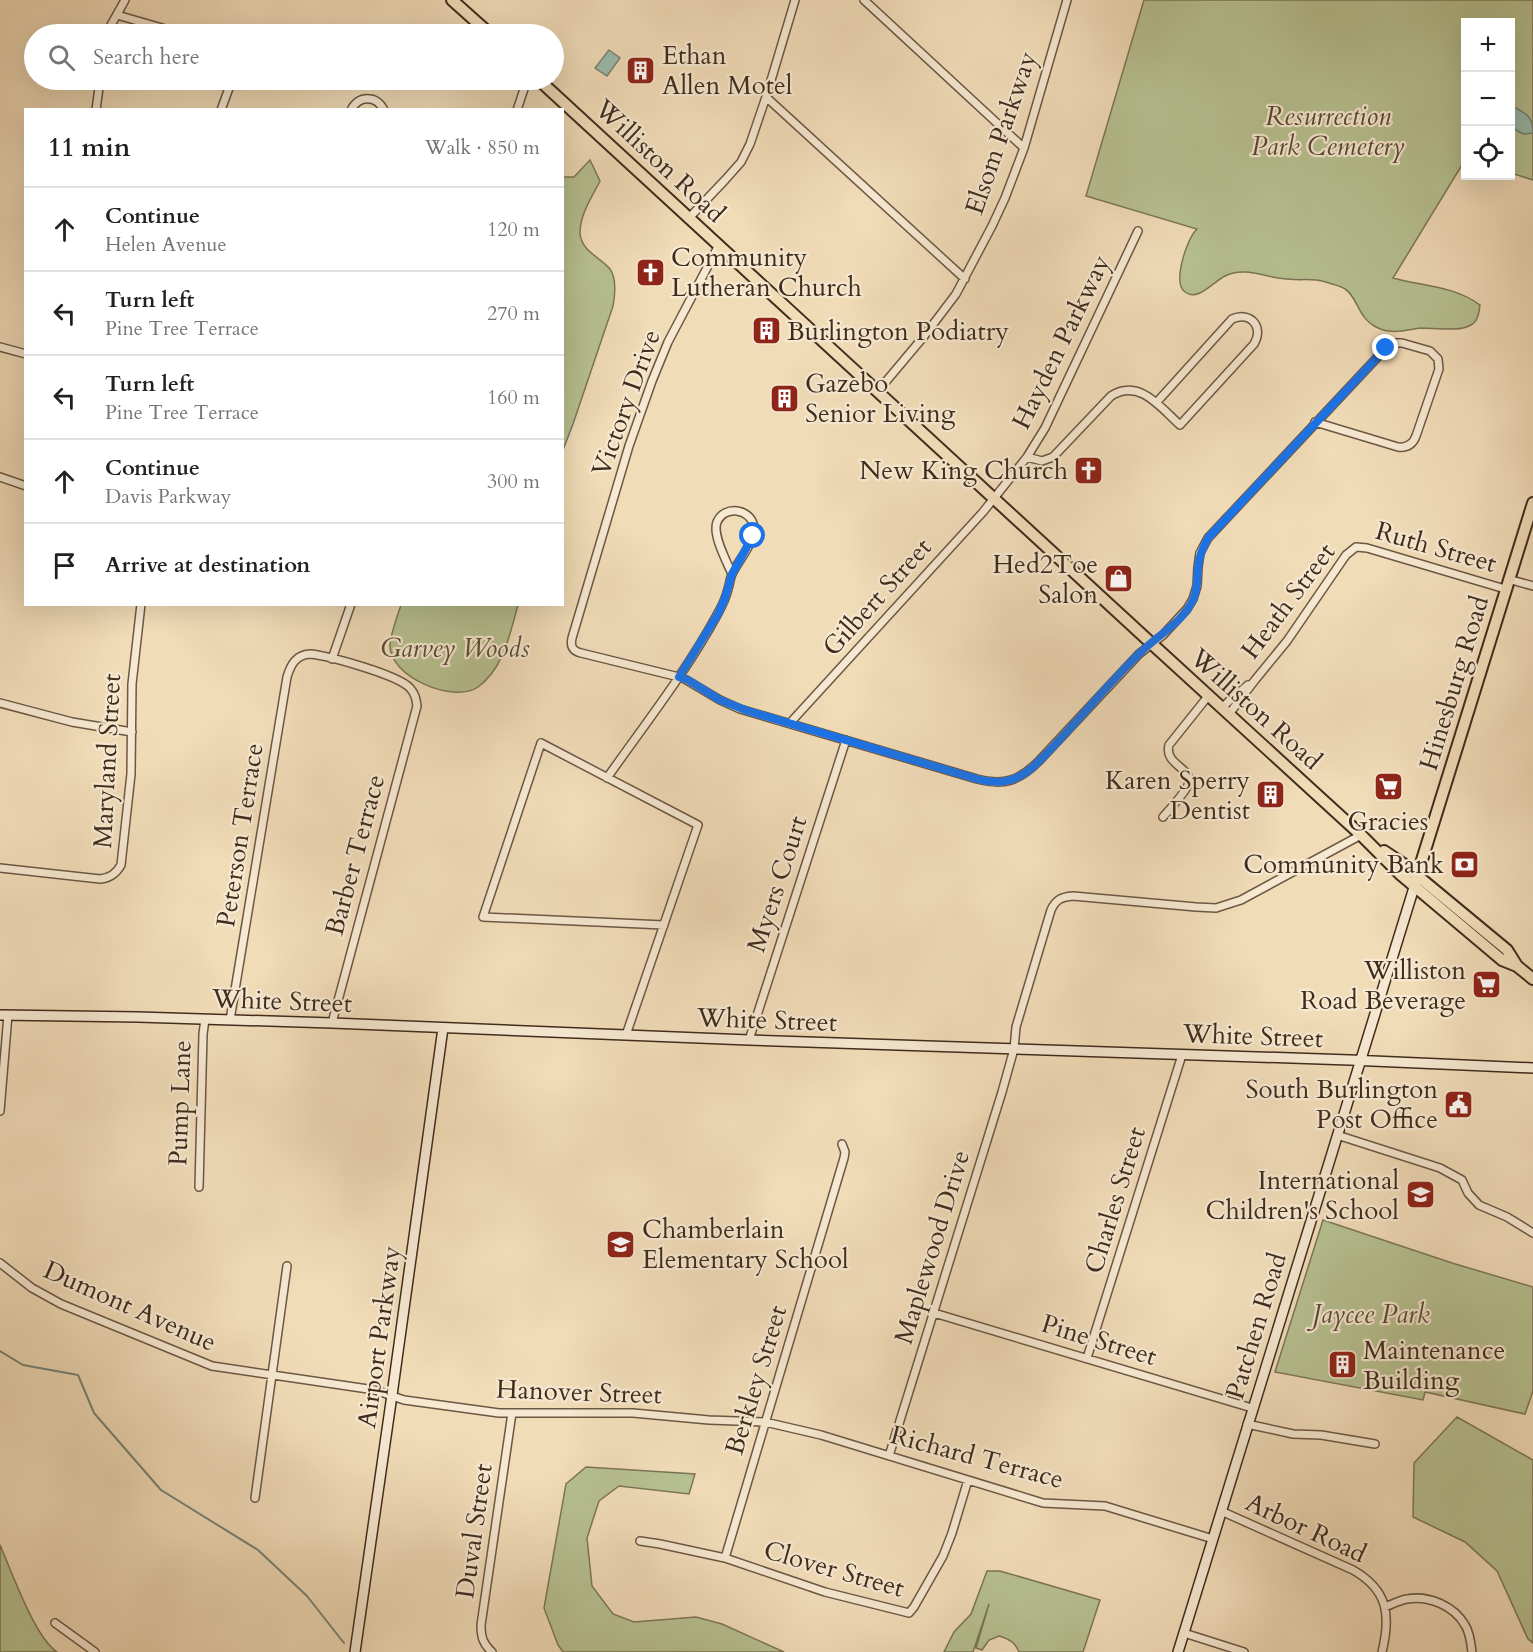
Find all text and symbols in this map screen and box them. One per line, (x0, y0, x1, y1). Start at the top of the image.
map controls (1461, 18, 1515, 180)
button: + (1461, 18, 1515, 72)
search box (24, 24, 564, 90)
place label: Ethan Allen Motel (662, 38, 793, 103)
icon: search (45, 41, 78, 74)
text: Search here (93, 42, 200, 72)
street label: Elsom Parkway (957, 47, 1045, 219)
building icon: Ethan Allen Motel (625, 54, 657, 86)
button: − (1461, 72, 1515, 126)
street label: Williston Road (586, 91, 733, 231)
park label: Resurrection Park Cemetery (1251, 99, 1405, 164)
button: locate (1461, 126, 1515, 180)
text: 11 min (48, 130, 131, 165)
text: Walk · 850 m (425, 134, 540, 161)
text: Continue (105, 201, 200, 231)
icon: ahead (48, 213, 81, 246)
text: 120 m (487, 216, 540, 243)
text: Helen Avenue (105, 231, 227, 258)
place label: Community Lutheran Church (671, 240, 862, 305)
street label: Hayden Parkway (1004, 249, 1118, 435)
church icon: Community Lutheran Church (634, 256, 666, 288)
text: Turn left (105, 285, 194, 315)
icon: left (48, 297, 81, 330)
text: 270 m (487, 300, 540, 327)
place label: Burlington Podiatry (787, 314, 1009, 349)
text: Pine Tree Terrace (105, 315, 259, 342)
building icon: Burlington Podiatry (750, 315, 782, 347)
street label: Victory Drive (583, 325, 669, 481)
route end (1372, 334, 1398, 360)
place label: Gazebo Senior Living (805, 366, 956, 431)
text: Turn left (105, 369, 194, 399)
icon: left (48, 381, 81, 414)
building icon: Gazebo Senior Living (768, 382, 800, 414)
text: 160 m (487, 384, 540, 411)
text: Pine Tree Terrace (105, 399, 259, 426)
text: Continue (105, 453, 200, 483)
place label: New King Church (859, 453, 1068, 488)
church icon: New King Church (1073, 454, 1105, 486)
icon: ahead (48, 465, 81, 498)
text: 300 m (487, 468, 540, 495)
text: Davis Parkway (105, 483, 231, 510)
street label: Ruth Street (1371, 513, 1501, 581)
route start (739, 522, 765, 548)
street label: Gilbert Street (815, 530, 939, 664)
street label: Heath Street (1233, 536, 1343, 666)
place label: Hed2Toe Salon (992, 547, 1098, 612)
icon: arrive (48, 549, 81, 582)
text: Arrive at destination (105, 550, 310, 580)
shop icon: Hed2Toe Salon (1103, 563, 1135, 595)
street label: Hinesburg Road (1411, 591, 1497, 775)
park label: Garvey Woods (380, 631, 530, 666)
street label: Williston Road (1182, 640, 1330, 778)
street label: Maryland Street (85, 673, 129, 849)
street label: Peterson Terrace (208, 740, 272, 930)
place label: Karen Sperry Dentist (1105, 763, 1250, 828)
street label: Barber Terrace (317, 771, 393, 939)
supermarket icon: Gracies (1372, 771, 1404, 803)
building icon: Karen Sperry Dentist (1255, 779, 1287, 811)
place label: Gracies (1348, 804, 1428, 839)
street label: Myers Court (739, 811, 815, 957)
place label: Community Bank (1243, 847, 1444, 882)
bank icon: Community Bank (1449, 848, 1481, 880)
place label: Williston Road Beverage (1300, 953, 1466, 1018)
supermarket icon: Williston Road Beverage (1471, 969, 1503, 1001)
street label: White Street (211, 981, 352, 1021)
street label: White Street (696, 1000, 837, 1040)
street label: White Street (1182, 1016, 1323, 1056)
street label: Pump Lane (160, 1039, 200, 1167)
place label: South Burlington Post Office (1245, 1072, 1438, 1137)
public building icon: South Burlington Post Office (1443, 1088, 1475, 1120)
street label: Charles Street (1076, 1122, 1154, 1278)
street label: Maplewood Drive (886, 1146, 978, 1348)
place label: International Children's School (1206, 1163, 1399, 1228)
school or university icon: International Children's School (1404, 1179, 1436, 1211)
place label: Chamberlain Elementary School (642, 1212, 849, 1277)
school or university icon: Chamberlain Elementary School (605, 1228, 637, 1260)
street label: Airport Parkway (349, 1243, 409, 1430)
street label: Patchen Road (1217, 1248, 1295, 1404)
street label: Dumont Avenue (38, 1252, 222, 1360)
park label: Jaycee Park (1306, 1297, 1430, 1332)
street label: Berkley Street (717, 1301, 795, 1459)
street label: Pine Street (1037, 1306, 1161, 1374)
place label: Maintenance Building (1363, 1333, 1505, 1398)
building icon: Maintenance Building (1326, 1349, 1358, 1381)
street label: Hanover Street (496, 1372, 662, 1412)
street label: Richard Terrace (887, 1417, 1067, 1497)
street label: Duval Street (447, 1461, 501, 1601)
street label: Arbor Road (1240, 1485, 1372, 1571)
street label: Clover Street (760, 1532, 908, 1606)

